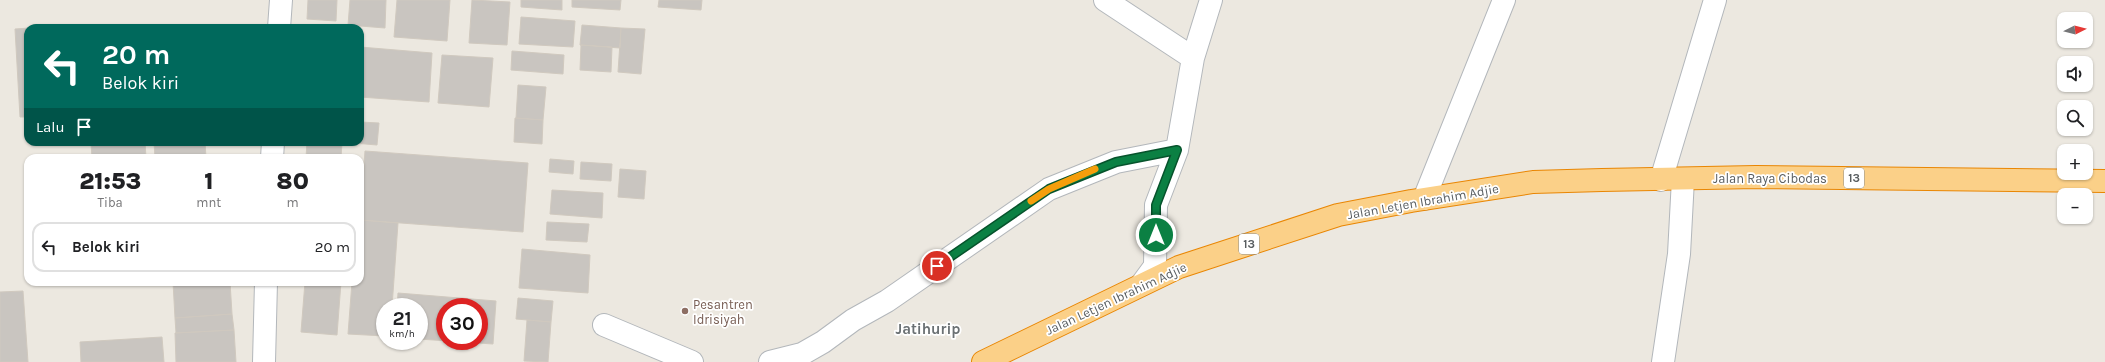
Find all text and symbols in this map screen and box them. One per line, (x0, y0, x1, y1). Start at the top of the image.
north arrow (2057, 12, 2093, 48)
map controls (2057, 12, 2093, 224)
text: 20 m (102, 38, 170, 71)
icon: left (36, 40, 88, 92)
button: sound (2057, 56, 2093, 92)
text: Belok kiri (102, 72, 179, 94)
button: search (2057, 100, 2093, 136)
icon: arrive (73, 116, 95, 138)
text: Lalu (36, 118, 65, 136)
button: + (2057, 144, 2093, 180)
text: 21:53 (79, 167, 141, 195)
text: 1 (204, 167, 213, 195)
text: 80 (276, 167, 309, 195)
road number: 13 (1844, 168, 1864, 188)
street label: Jalan Raya Cibodas (1713, 171, 1827, 186)
street label: Jalan Letjen Ibrahim Adjie (1346, 181, 1500, 222)
button: − (2057, 188, 2093, 224)
text: Tiba (98, 195, 123, 210)
text: mnt (196, 195, 221, 210)
text: m (287, 195, 299, 210)
position arrow (1135, 214, 1177, 256)
road number: 13 (1239, 234, 1259, 254)
icon: left (38, 236, 60, 258)
text: Belok kiri (72, 238, 140, 256)
text: 20 m (315, 238, 350, 256)
pin (920, 249, 954, 283)
icon: arrive (926, 255, 948, 277)
street label: Jalan Letjen Ibrahim Adjie (1044, 259, 1189, 338)
place label: Pesantren Idrisiyah (693, 297, 753, 327)
speed limit sign: 30 (436, 298, 488, 350)
marker: Pesantren Idrisiyah (680, 306, 690, 316)
text: 21 (392, 307, 412, 330)
district label: Jatihurip (896, 320, 960, 338)
text: km/h (389, 328, 415, 340)

